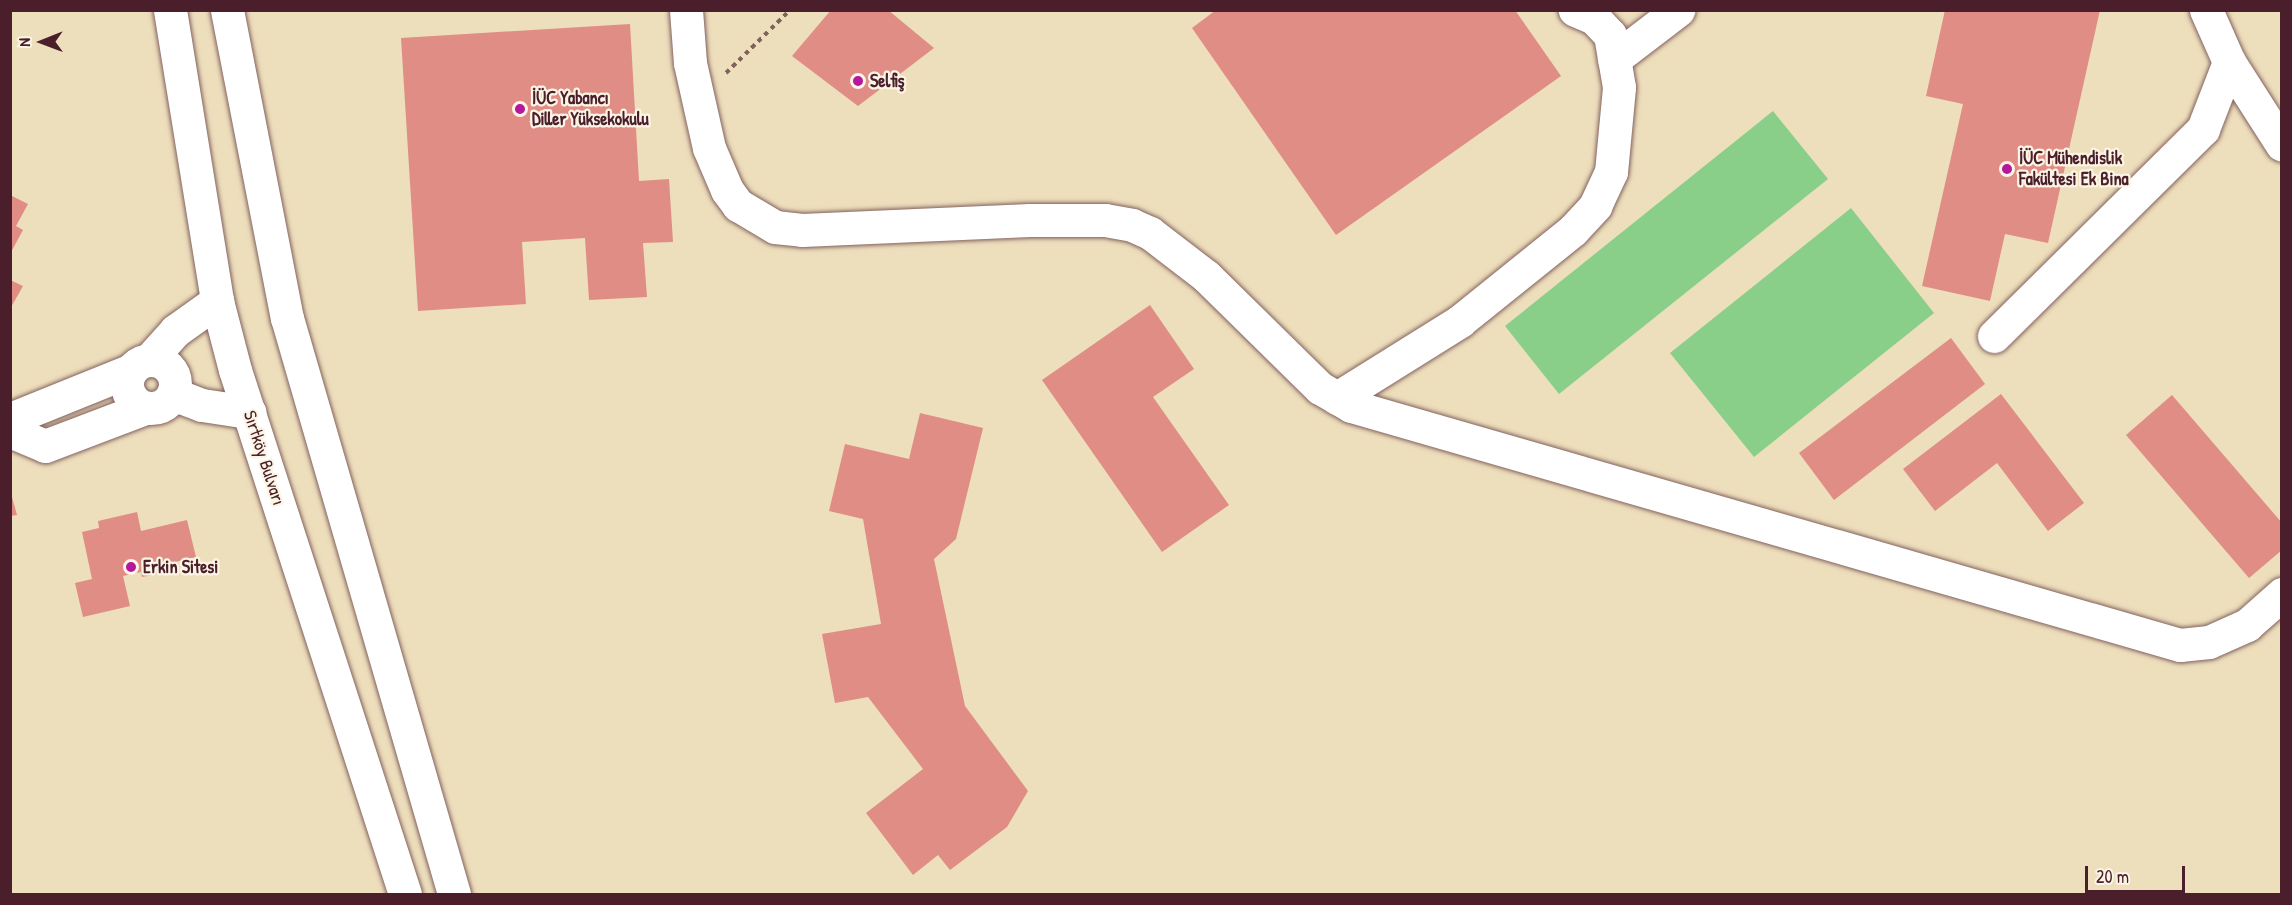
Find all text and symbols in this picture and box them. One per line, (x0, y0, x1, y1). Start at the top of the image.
north arrow (12, 12, 72, 72)
text: N (13, 38, 35, 47)
place label: Selfiş (870, 70, 904, 92)
marker: Selfiş (851, 74, 865, 88)
place label: İÜC Yabancı Diller Yüksekokulu (532, 88, 649, 130)
marker: İÜC Yabancı Diller Yüksekokulu (513, 102, 527, 116)
place label: İÜC Mühendislik Fakültesi Ek Bina (2019, 148, 2129, 190)
marker: İÜC Mühendislik Fakültesi Ek Bina (2000, 162, 2014, 176)
street label: Sırtköy Bulvarı (239, 408, 289, 508)
place label: Erkin Sitesi (143, 556, 218, 578)
marker: Erkin Sitesi (124, 560, 138, 574)
scale bar (2088, 854, 2188, 892)
text: 20 m (2096, 864, 2129, 889)

